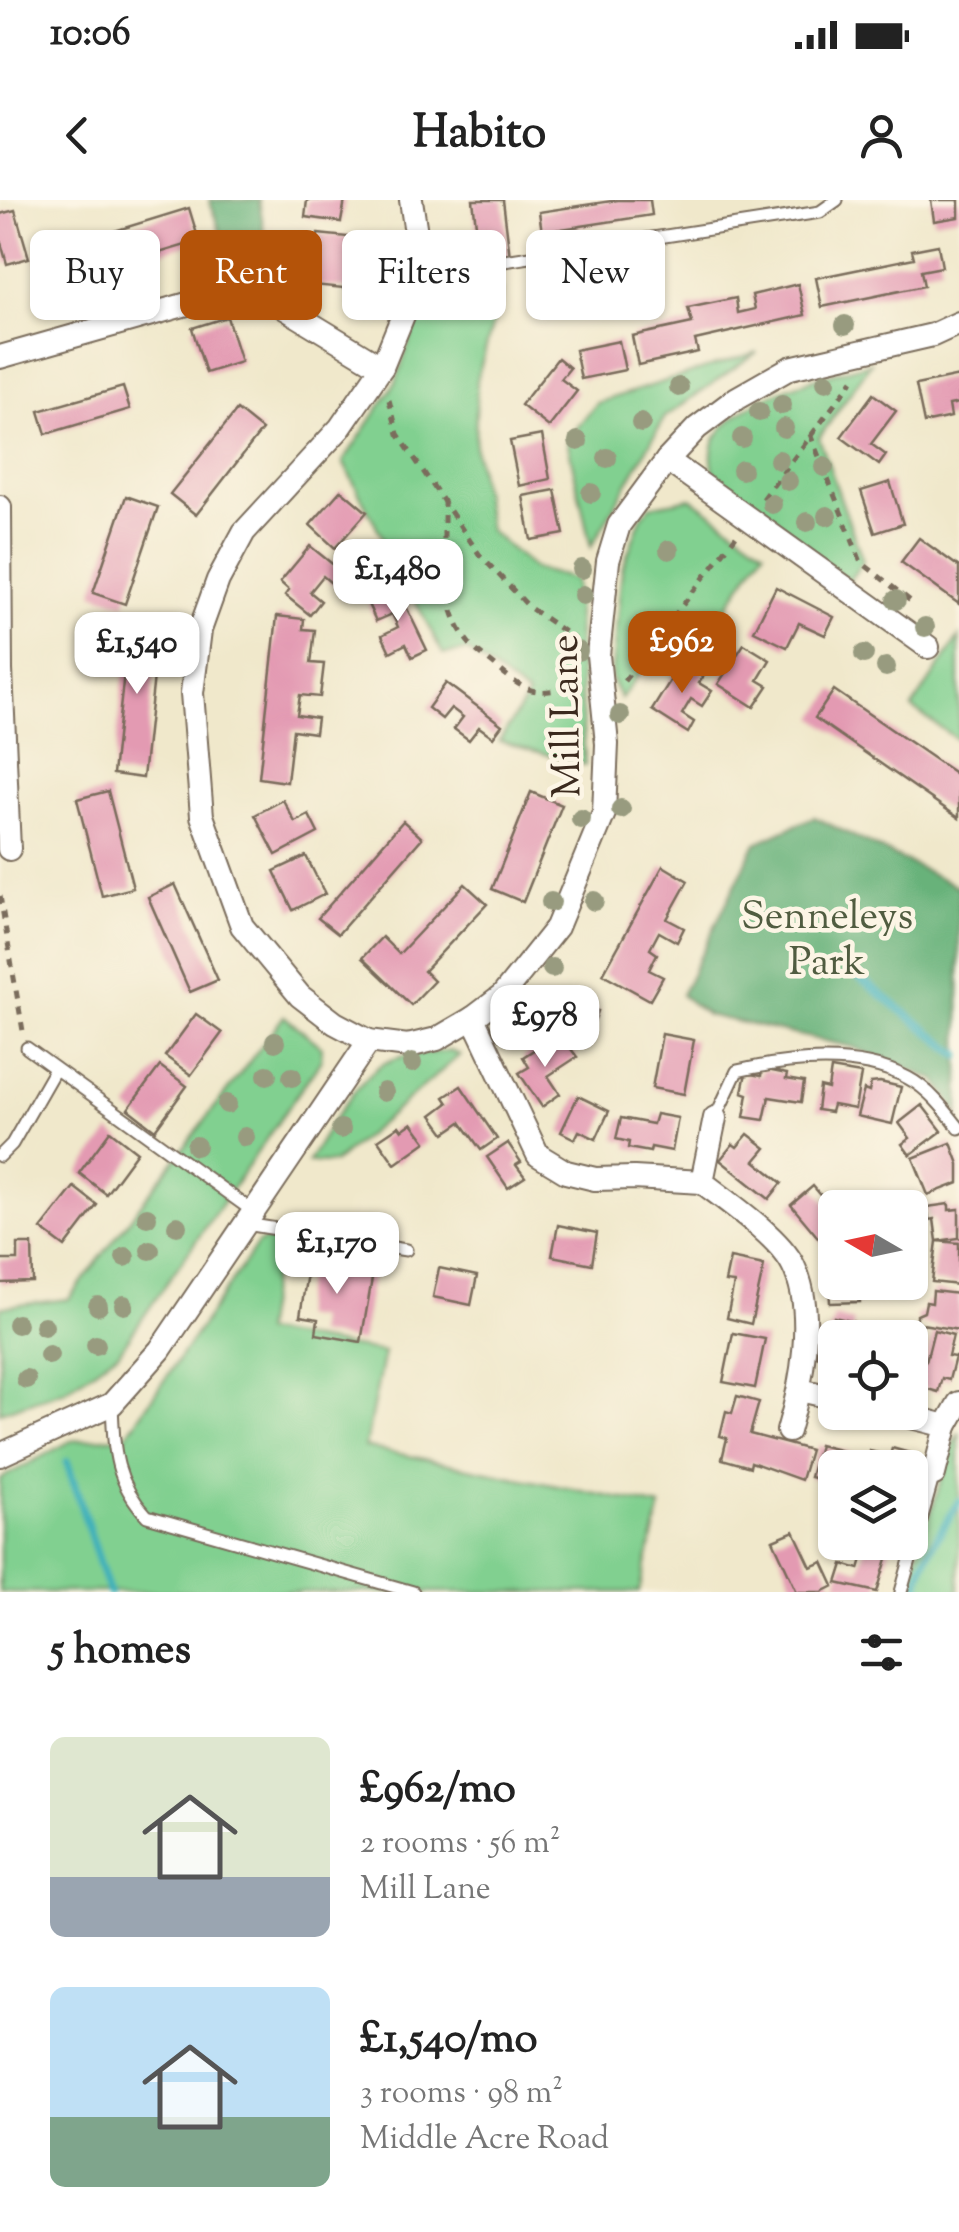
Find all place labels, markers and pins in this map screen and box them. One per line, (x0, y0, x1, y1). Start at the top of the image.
pin: £1,480 (317, 539, 479, 624)
pin: £962 (623, 611, 741, 696)
pin: £1,540 (56, 612, 218, 697)
pin: £978 (486, 985, 604, 1070)
pin: £1,170 (256, 1212, 418, 1297)

